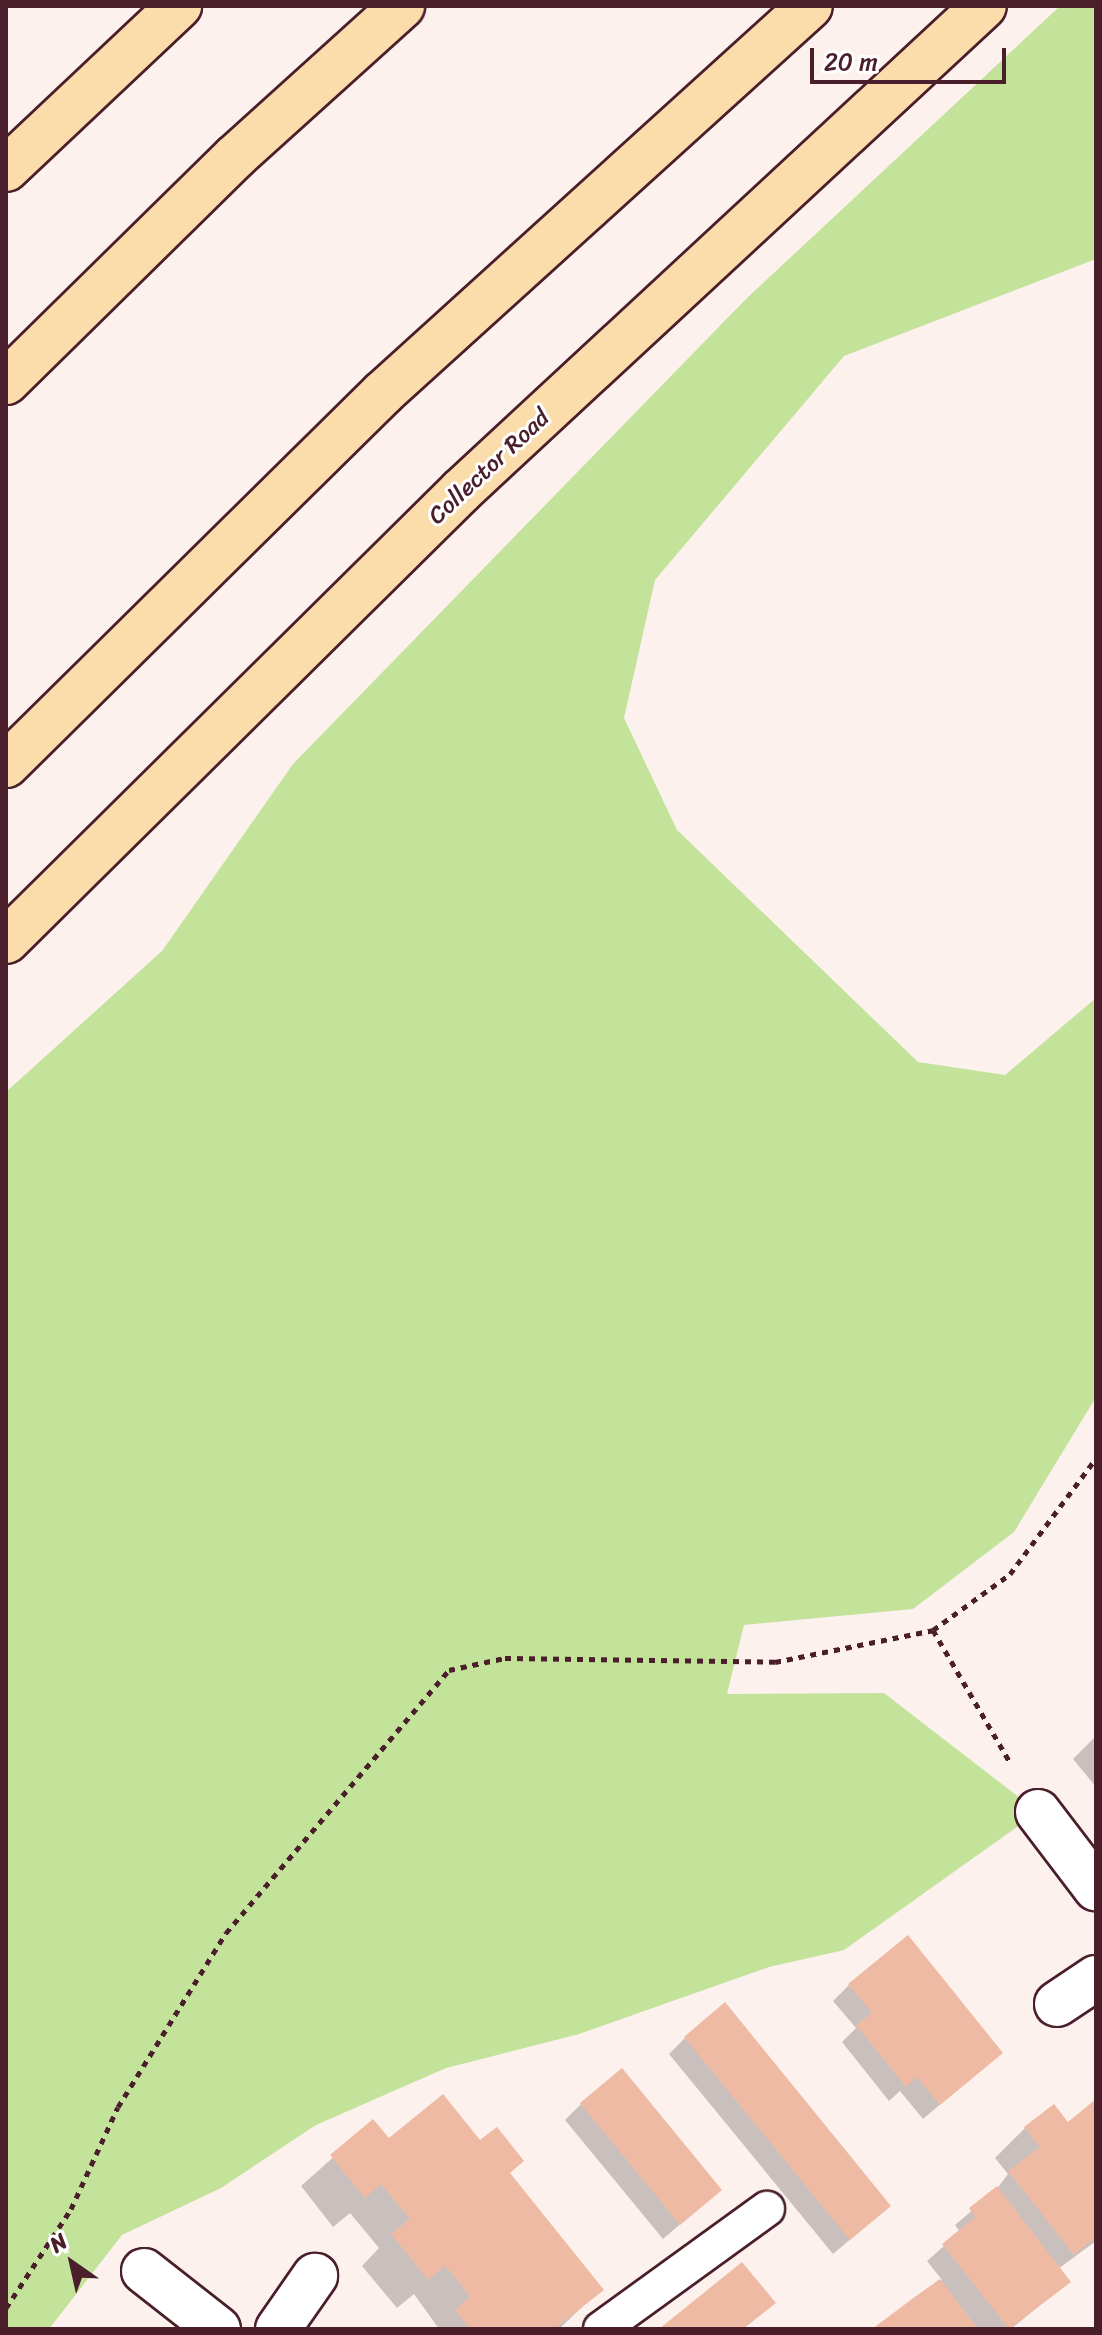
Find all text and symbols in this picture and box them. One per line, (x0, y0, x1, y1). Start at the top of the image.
scale bar (814, 32, 1010, 82)
text: 20 m (824, 41, 878, 83)
street label: Collector Road (422, 404, 556, 530)
text: N (41, 2222, 76, 2263)
north arrow (32, 2223, 112, 2303)

